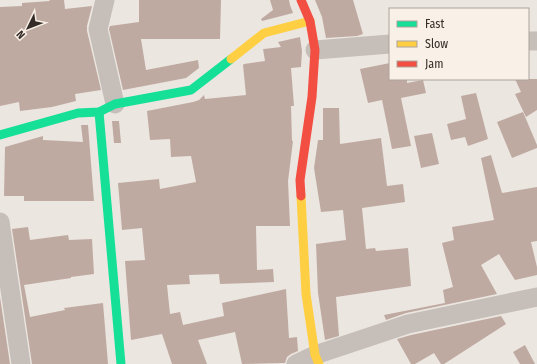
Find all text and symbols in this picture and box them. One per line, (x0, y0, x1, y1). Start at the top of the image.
north arrow (8, 8, 48, 48)
legend (389, 8, 529, 80)
text: Fast (425, 17, 444, 31)
text: N (14, 28, 28, 41)
text: Slow (425, 37, 448, 51)
text: Jam (425, 57, 443, 71)

